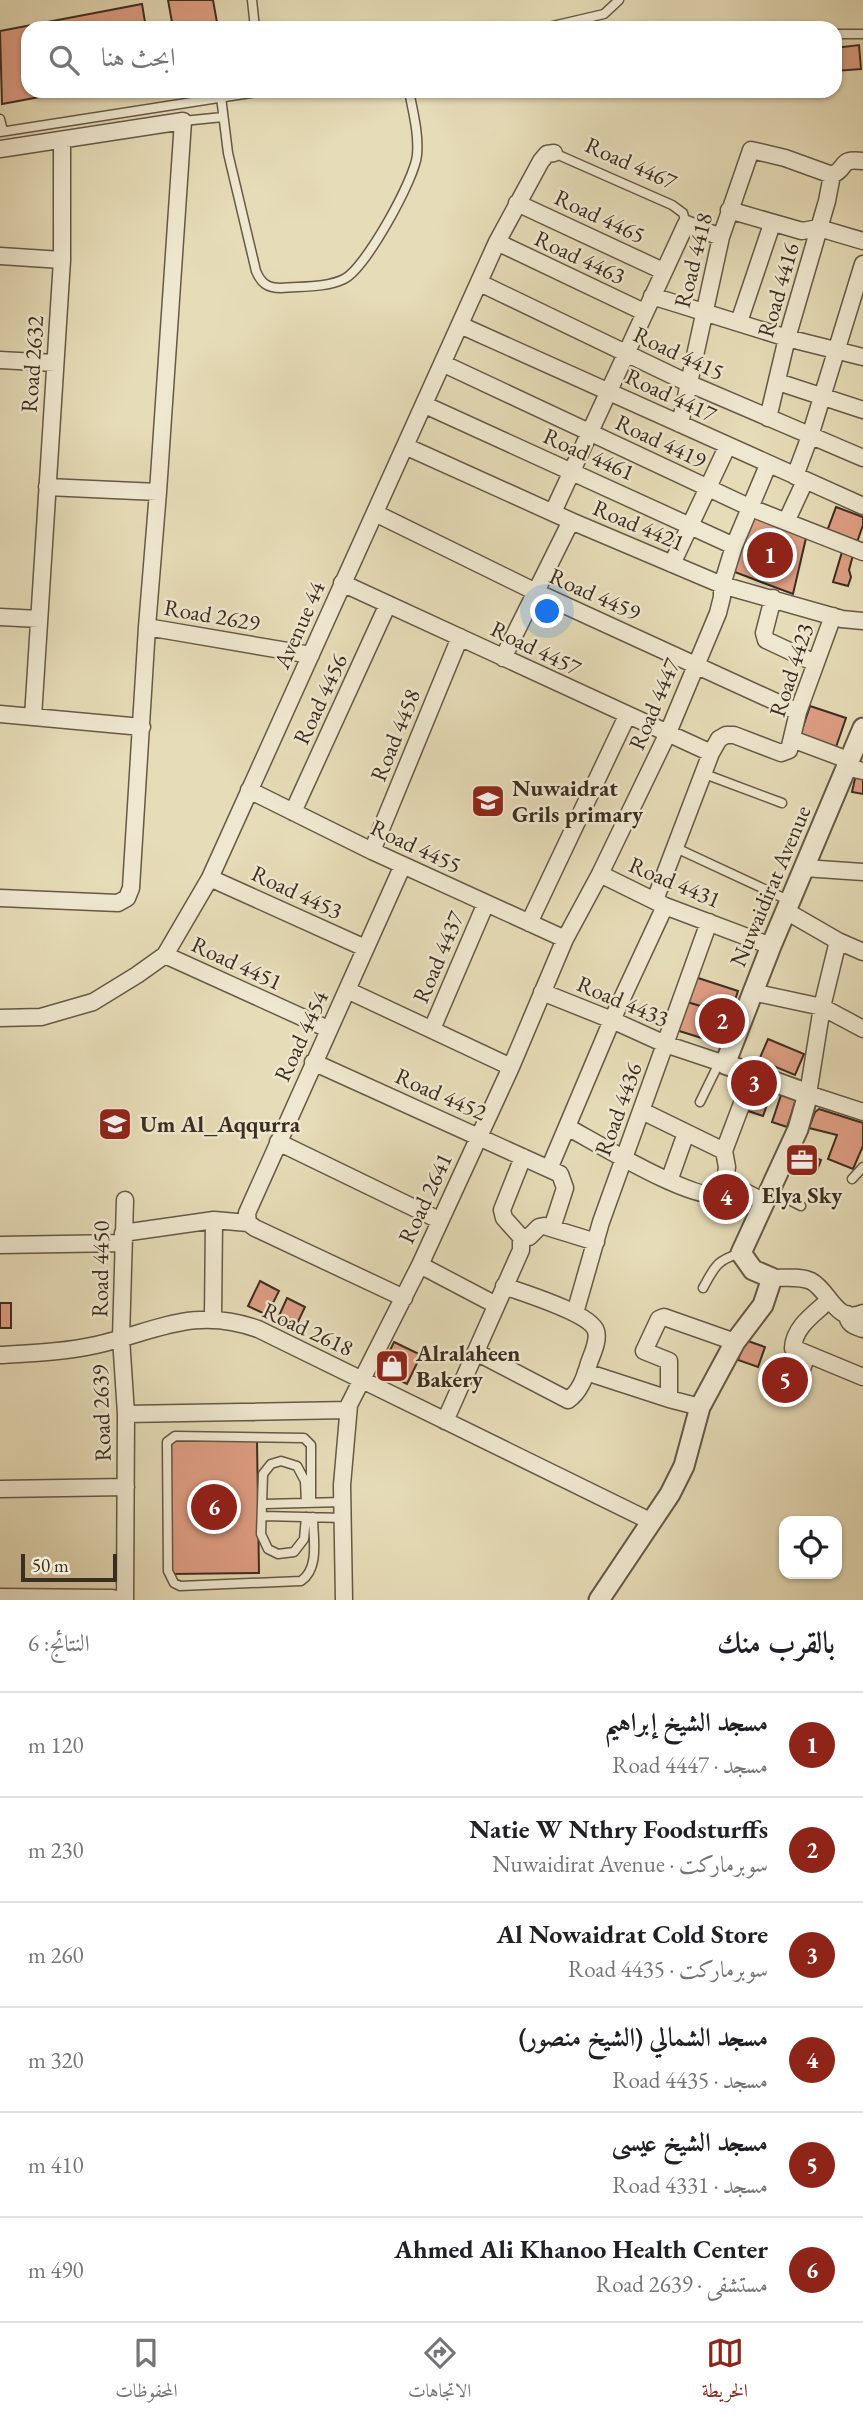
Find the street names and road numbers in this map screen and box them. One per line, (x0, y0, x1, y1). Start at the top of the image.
street label: Road 4467 (581, 130, 682, 197)
street label: Road 4465 (550, 182, 650, 250)
street label: Road 4418 (667, 209, 719, 311)
street label: Road 4463 (530, 223, 630, 291)
street label: Road 4416 (750, 239, 806, 341)
street label: Road 2632 (14, 315, 50, 413)
street label: Road 4415 (629, 319, 729, 387)
street label: Road 4417 (621, 361, 722, 429)
street label: Road 4419 (611, 407, 711, 475)
street label: Road 4461 (539, 421, 639, 487)
street label: Road 4421 (589, 492, 689, 558)
street label: Road 4459 (545, 561, 645, 627)
street label: Avenue 44 (266, 576, 332, 674)
street label: Road 2629 (162, 592, 262, 638)
street label: Road 4457 (486, 613, 587, 683)
street label: Road 4423 (762, 619, 820, 721)
street label: Road 4456 (286, 649, 354, 749)
street label: Road 4447 (621, 653, 687, 754)
street label: Road 4458 (363, 684, 427, 786)
street label: Nuwaidirat Avenue (722, 801, 818, 971)
street label: Road 4455 (366, 812, 466, 880)
street label: Road 4431 (625, 849, 725, 915)
street label: Road 4453 (247, 858, 347, 926)
street label: Road 4437 (405, 906, 471, 1007)
street label: Road 4451 (187, 929, 287, 997)
street label: Road 4433 (573, 968, 673, 1034)
street label: Road 4454 (267, 985, 335, 1086)
street label: Road 4436 (587, 1058, 649, 1160)
street label: Road 4452 (391, 1061, 491, 1127)
street label: Road 2641 (391, 1148, 459, 1248)
street label: Road 4450 (84, 1220, 116, 1318)
street label: Road 2618 (258, 1295, 358, 1363)
street label: Road 2639 (84, 1364, 118, 1462)

